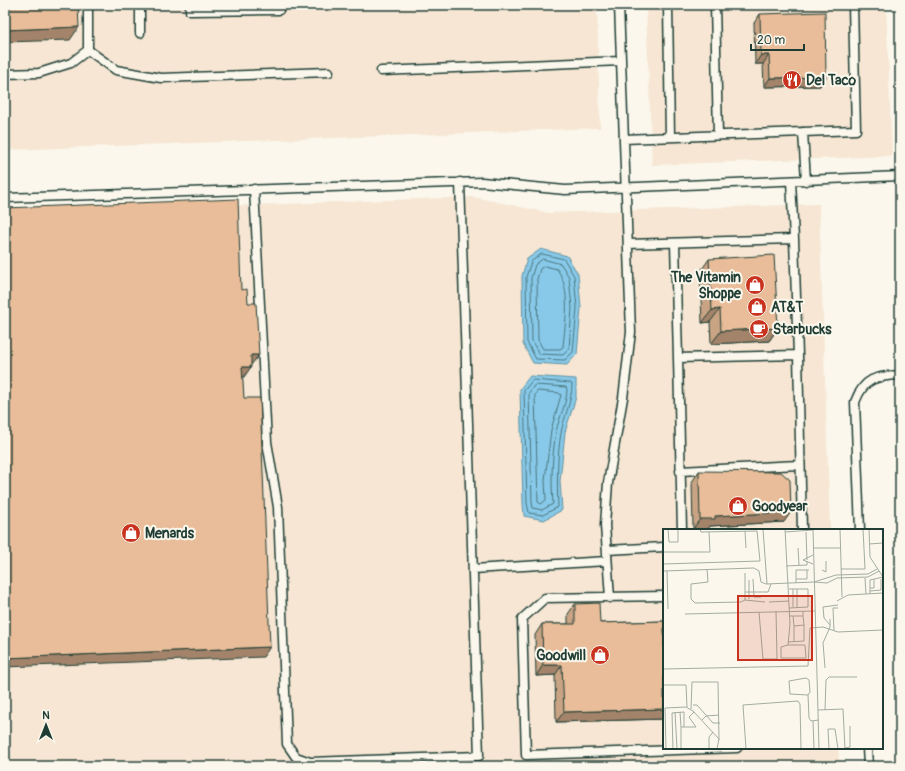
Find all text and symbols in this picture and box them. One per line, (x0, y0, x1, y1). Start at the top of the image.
scale bar (751, 26, 804, 52)
text: 20 m (757, 33, 786, 48)
restaurant icon: Del Taco (781, 69, 803, 91)
place label: Del Taco (806, 72, 857, 89)
place label: The Vitamin Shoppe (670, 269, 742, 302)
shop icon: The Vitamin Shoppe (744, 274, 766, 296)
shop icon: AT&T (746, 296, 768, 318)
place label: AT&T (771, 299, 803, 316)
cafe icon: Starbucks (748, 318, 770, 340)
place label: Starbucks (773, 321, 832, 338)
shop icon: Goodyear (727, 495, 749, 517)
place label: Goodyear (752, 498, 808, 515)
shop icon: Menards (120, 522, 142, 544)
place label: Menards (145, 525, 195, 542)
inset map (663, 529, 883, 749)
shop icon: Goodwill (589, 644, 611, 666)
place label: Goodwill (536, 647, 586, 664)
north arrow (26, 705, 66, 745)
text: N (42, 709, 50, 722)

